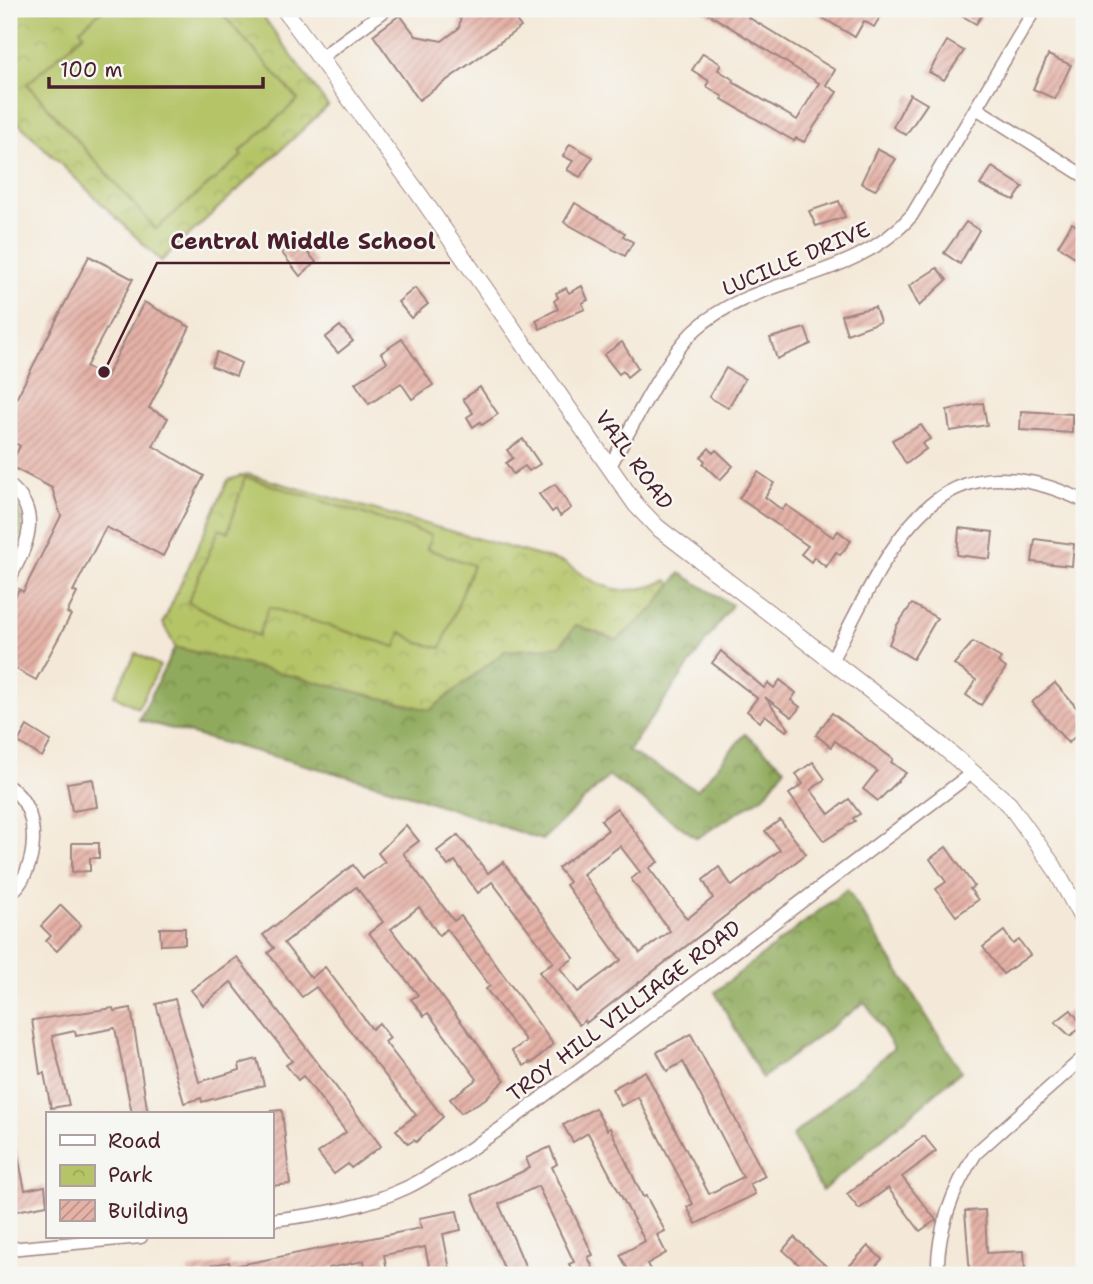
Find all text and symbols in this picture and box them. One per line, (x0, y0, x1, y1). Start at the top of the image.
scale bar (49, 46, 262, 90)
text: 100 m (60, 56, 123, 84)
street label: LUCILLE DRIVE (718, 215, 874, 303)
callout: Central Middle School (157, 219, 450, 263)
text: Central Middle School (170, 226, 436, 256)
street label: VAIL ROAD (589, 405, 679, 515)
street label: TROY HILL VILLIAGE ROAD (502, 914, 746, 1108)
legend (46, 1112, 273, 1238)
text: Road (108, 1127, 161, 1155)
text: Park (108, 1161, 153, 1189)
text: Building (108, 1197, 188, 1225)

